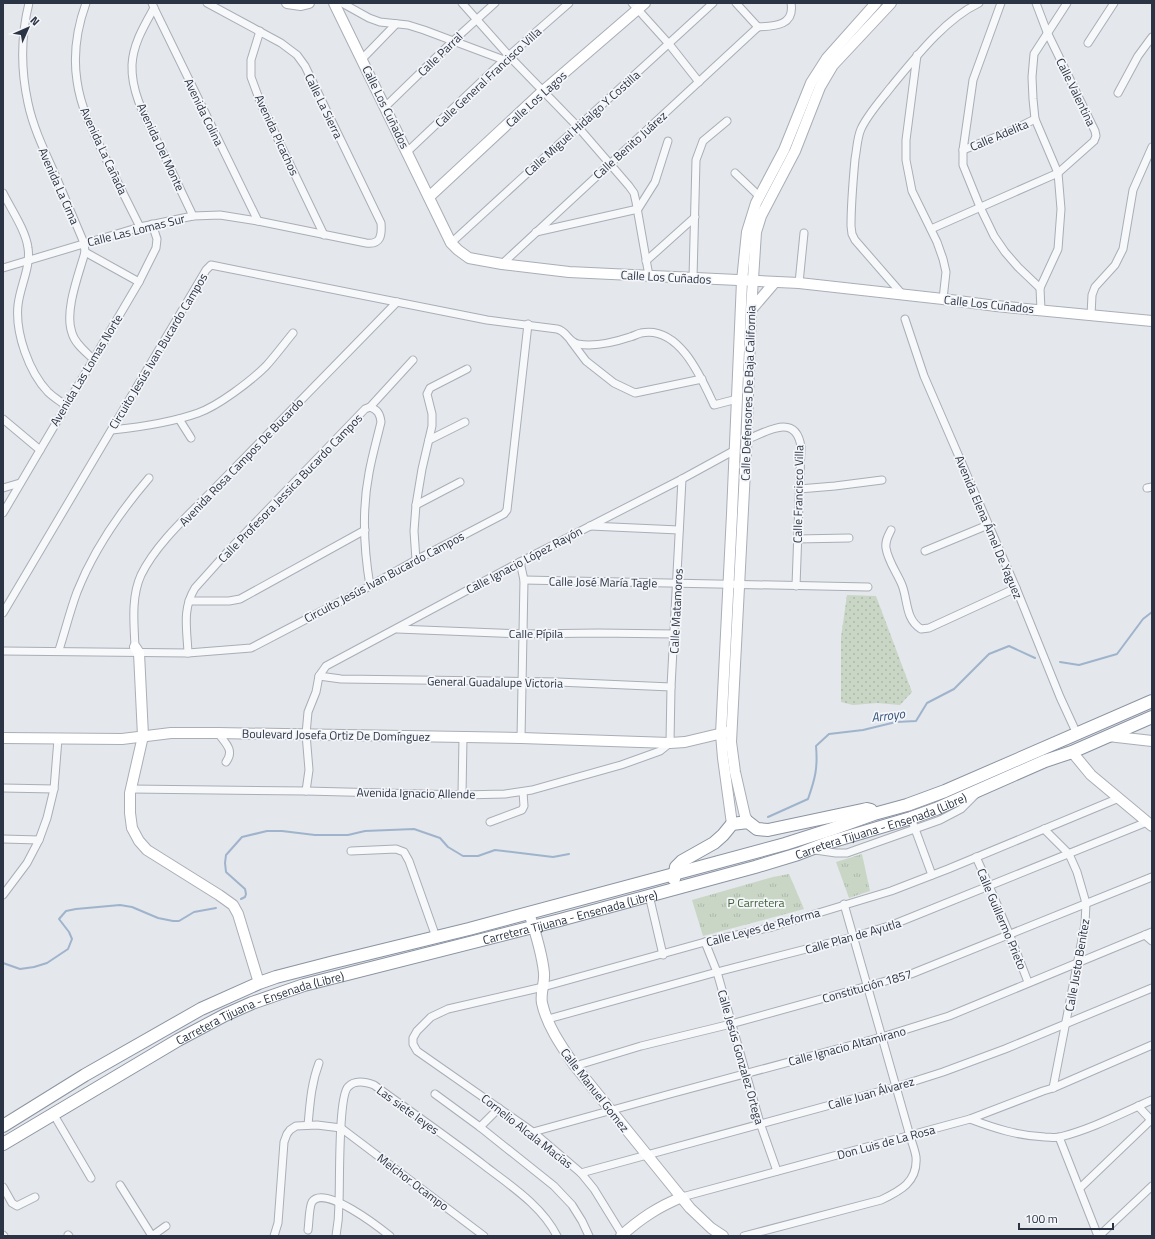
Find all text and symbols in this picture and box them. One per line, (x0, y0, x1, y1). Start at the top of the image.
north arrow (8, 8, 48, 48)
text: N (27, 13, 43, 29)
street label: Calle General Francisco Villa (430, 22, 546, 132)
street label: Calle Parral (413, 27, 467, 81)
street label: Calle Valentina (1051, 55, 1101, 129)
street label: Calle Los Cuñados (358, 62, 415, 152)
street label: Calle Los Lagos (501, 66, 571, 132)
street label: Calle Miguel Hidalgo Y Costilla (520, 66, 644, 180)
street label: Calle La Sierra (300, 70, 348, 142)
street label: Avenida Colina (179, 75, 229, 149)
street label: Avenida Picachos (250, 91, 304, 179)
street label: Avenida Del Monte (132, 100, 190, 194)
street label: Avenida La Cañada (75, 104, 133, 198)
street label: Calle Benito Juárez (589, 107, 671, 183)
street label: Calle Adelita (967, 114, 1031, 156)
street label: Avenida La Cima (34, 145, 84, 227)
street label: Calle Las Lomas Sur (85, 209, 187, 251)
street label: Calle Los Cuñados (620, 265, 712, 289)
street label: Circuito Jesús Ivan Bucardo Campos (104, 269, 212, 433)
street label: Calle Los Cuñados (943, 290, 1035, 318)
street label: Calle Defensores De Baja California (735, 305, 761, 481)
street label: Avenida Las Lomas Norte (45, 310, 127, 430)
street label: Avenida Rosa Campos De Bucardo (174, 393, 308, 531)
street label: Calle Profesora Jessica Bucardo Campos (213, 409, 367, 567)
street label: Calle Francisco Villa (788, 445, 808, 543)
street label: Avenida Elena Ámel De Yaguez (950, 452, 1028, 602)
street label: Calle Ignacio López Rayón (462, 521, 586, 599)
street label: Circuito Jesús Ivan Bucardo Campos (300, 526, 468, 627)
street label: Calle Matamoros (664, 567, 688, 654)
street label: Calle José María Tagle (549, 572, 657, 592)
street label: Calle Pípila (509, 624, 563, 643)
street label: General Guadalupe Victoria (427, 671, 563, 693)
water label: Arroyo (870, 703, 907, 727)
street label: Boulevard Josefa Ortiz De Domínguez (242, 724, 430, 746)
street label: Avenida Ignacio Allende (357, 782, 475, 804)
street label: Carretera Tijuana - Ensenada (Libre) (792, 787, 969, 864)
street label: Calle Guillermo Prieto (972, 865, 1032, 973)
street label: Carretera Tijuana - Ensenada (Libre) (480, 884, 660, 949)
park label: P Carretera (728, 893, 784, 912)
street label: Calle Leyes de Reforma (704, 903, 822, 951)
street label: Calle Plan de Ayutla (803, 913, 903, 959)
street label: Calle Justo Benítez (1060, 917, 1094, 1013)
street label: Constitución 1857 (820, 964, 914, 1008)
street label: Carretera Tijuana - Ensenada (Libre) (172, 966, 346, 1049)
street label: Calle Jesús Gonzalez Ortega (713, 987, 769, 1127)
street label: Calle Ignacio Altamirano (786, 1021, 908, 1071)
street label: Calle Manuel Gomez (556, 1044, 634, 1136)
street label: Calle Juan Álvarez (826, 1072, 916, 1114)
street label: Las siete leyes (373, 1081, 444, 1139)
street label: Cornelio Alcala Macías (477, 1089, 577, 1173)
street label: Don Luis de La Rosa (835, 1120, 937, 1164)
street label: Melchor Ocampo (373, 1149, 453, 1215)
scale bar (1019, 1205, 1113, 1231)
text: 100 m (1025, 1209, 1058, 1228)

